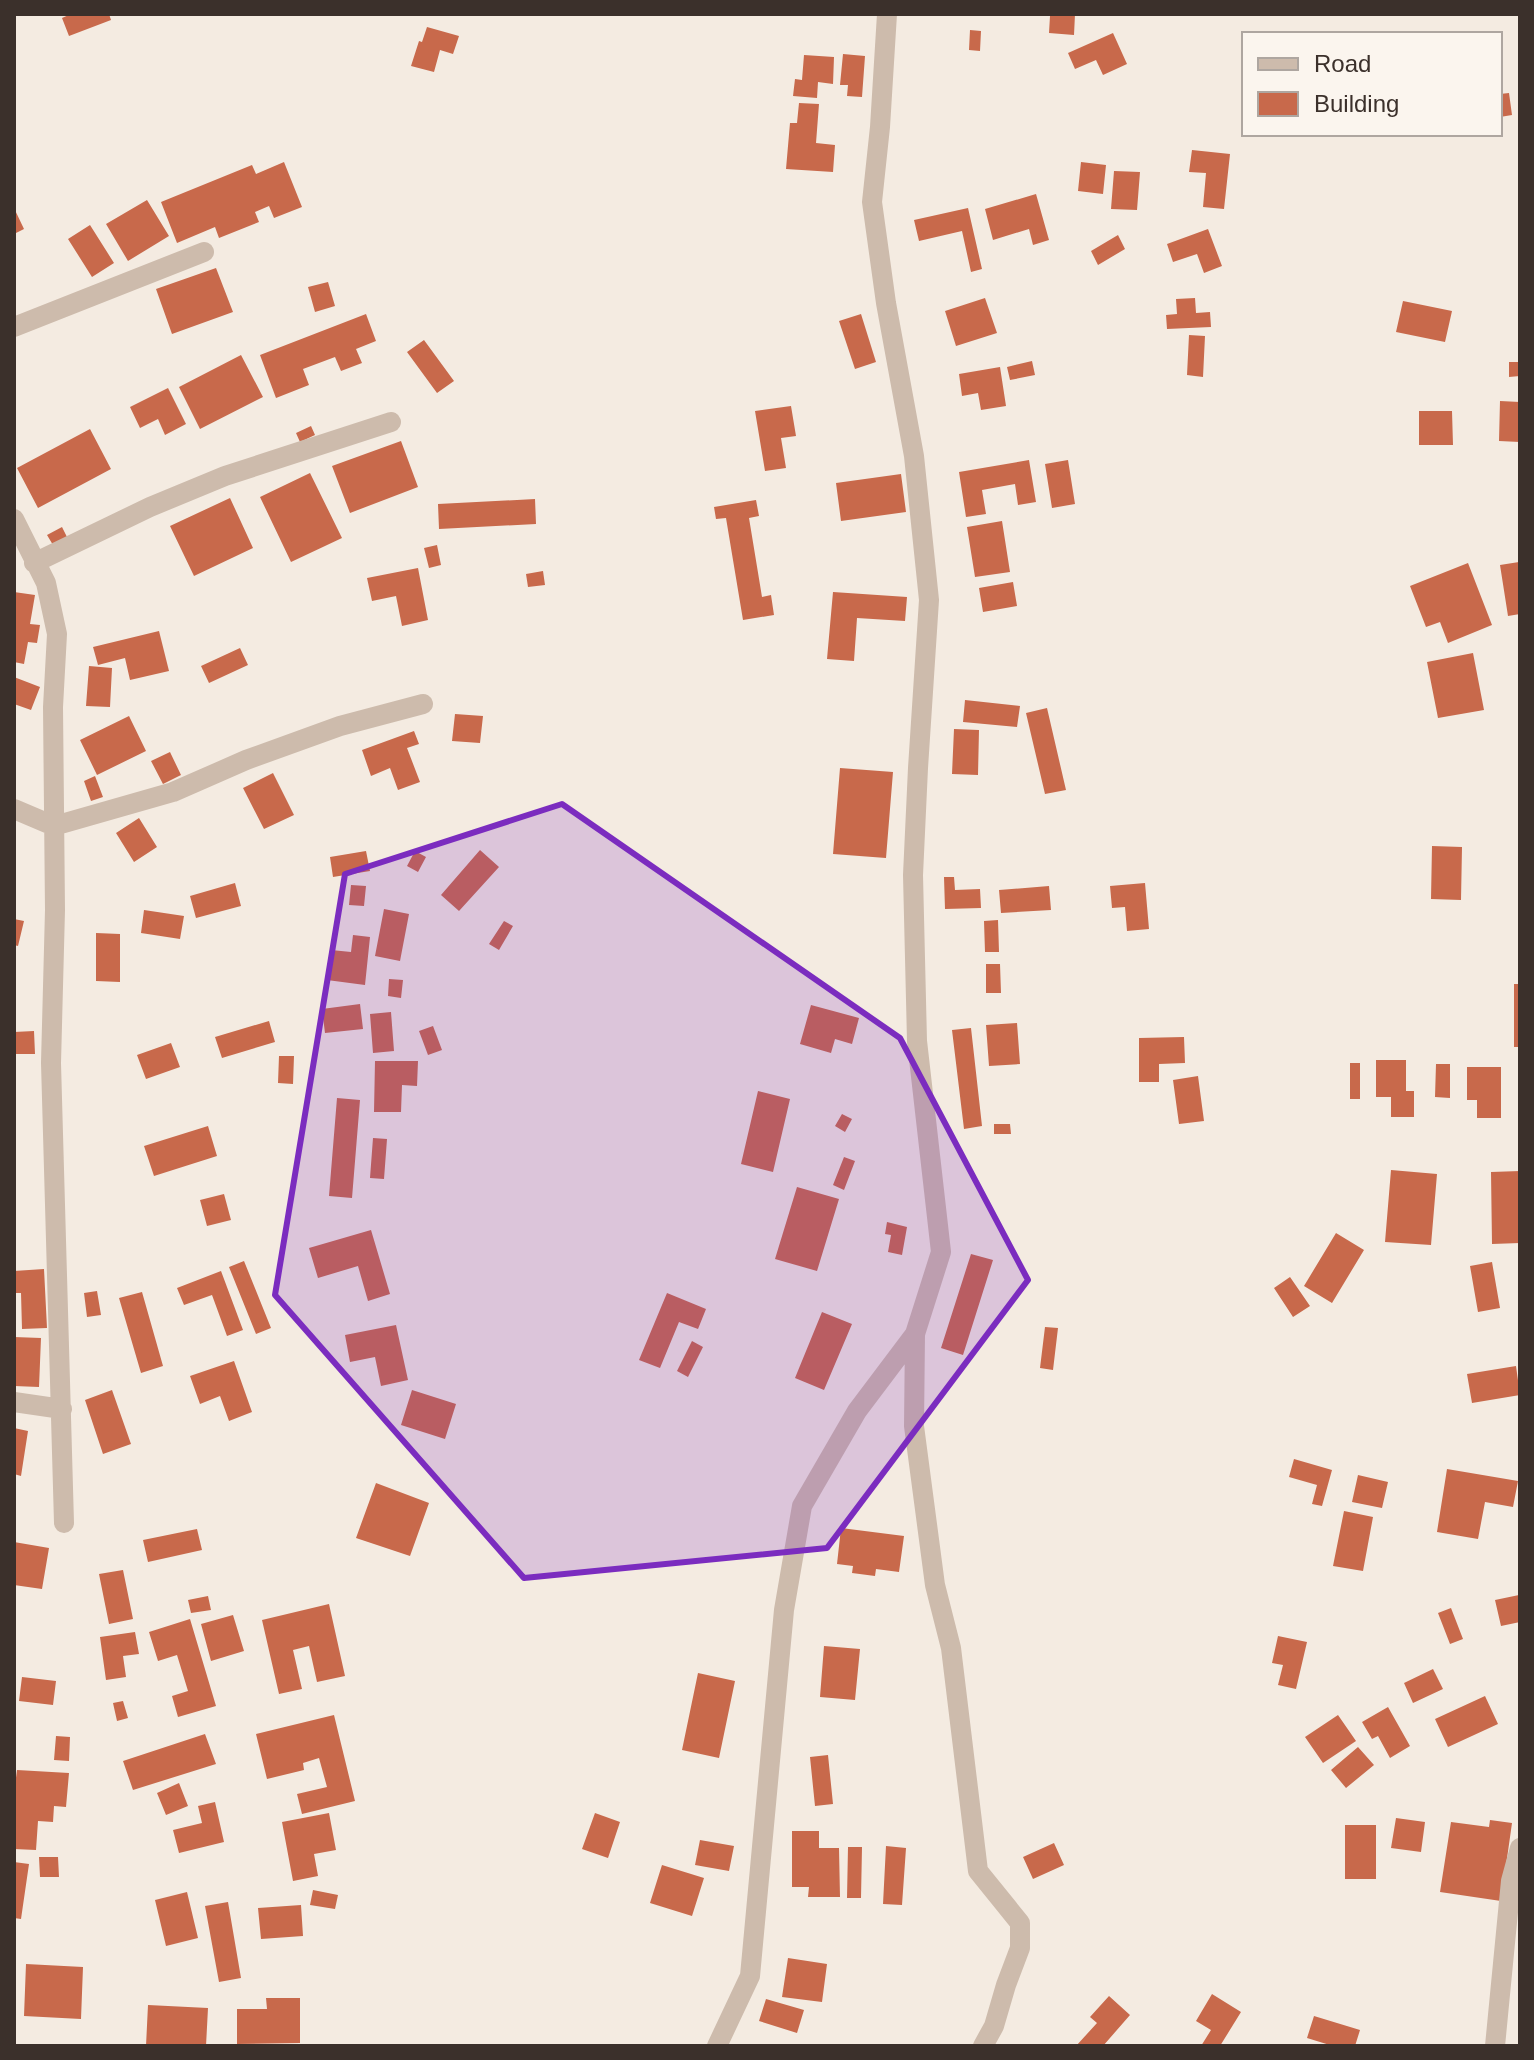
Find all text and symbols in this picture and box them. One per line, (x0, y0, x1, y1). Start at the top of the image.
legend (1242, 32, 1502, 136)
text: Road (1314, 50, 1371, 77)
text: Building (1314, 90, 1399, 117)

